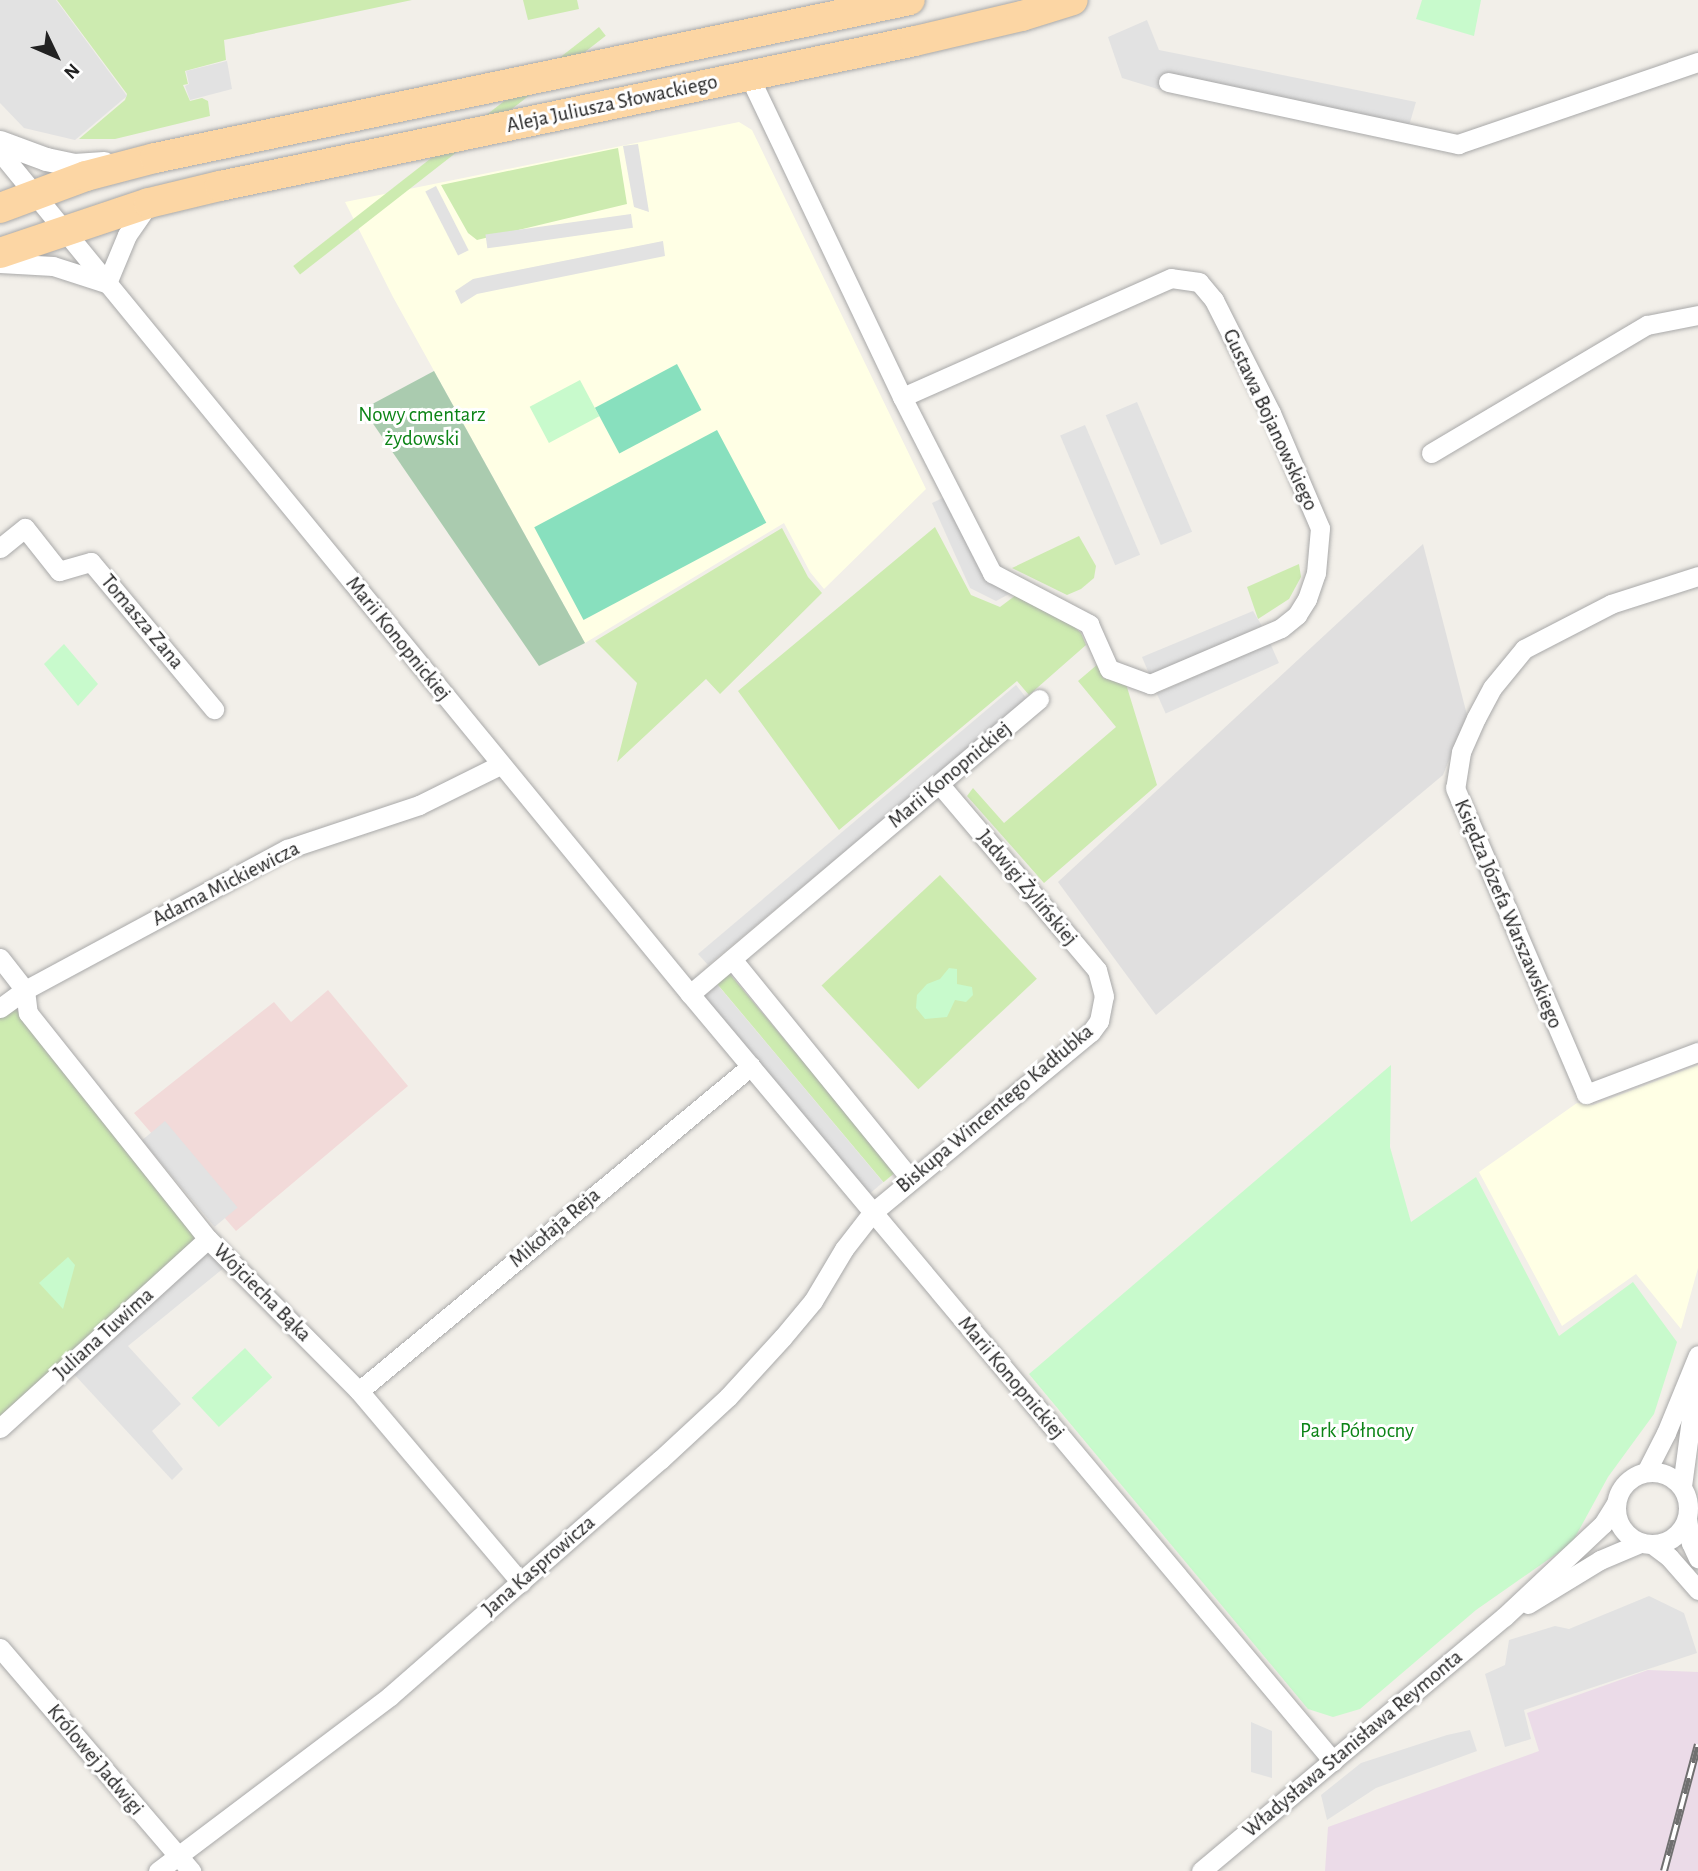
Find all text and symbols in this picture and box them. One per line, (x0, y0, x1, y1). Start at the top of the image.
north arrow (21, 21, 91, 91)
text: N (60, 60, 83, 82)
street label: Aleja Juliusza Słowackiego (504, 69, 720, 139)
street label: Gustawa Bojanowskiego (1217, 325, 1323, 515)
park label: Nowy cmentarz żydowski (358, 402, 486, 452)
street label: Tomasza Zana (95, 569, 189, 675)
street label: Marii Konopnickiej (340, 572, 456, 706)
street label: Marii Konopnickiej (883, 716, 1017, 834)
street label: Księdza Józefa Warszawskiego (1448, 796, 1568, 1032)
street label: Jadwigi Żylińskiej (971, 825, 1083, 951)
street label: Adama Mickiewicza (148, 836, 304, 932)
street label: Biskupa Wincentego Kadłubka (891, 1019, 1099, 1199)
street label: Mikołaja Reja (504, 1183, 606, 1273)
street label: Wojciecha Bąka (208, 1239, 316, 1347)
street label: Juliana Tuwima (49, 1283, 159, 1385)
street label: Marii Konopnickiej (952, 1311, 1070, 1445)
park label: Park Północny (1300, 1418, 1414, 1444)
street label: Jana Kasprowicza (477, 1510, 601, 1622)
street label: Władysława Stanisława Reymonta (1238, 1645, 1468, 1843)
street label: Królowej Jadwigi (41, 1699, 149, 1821)

